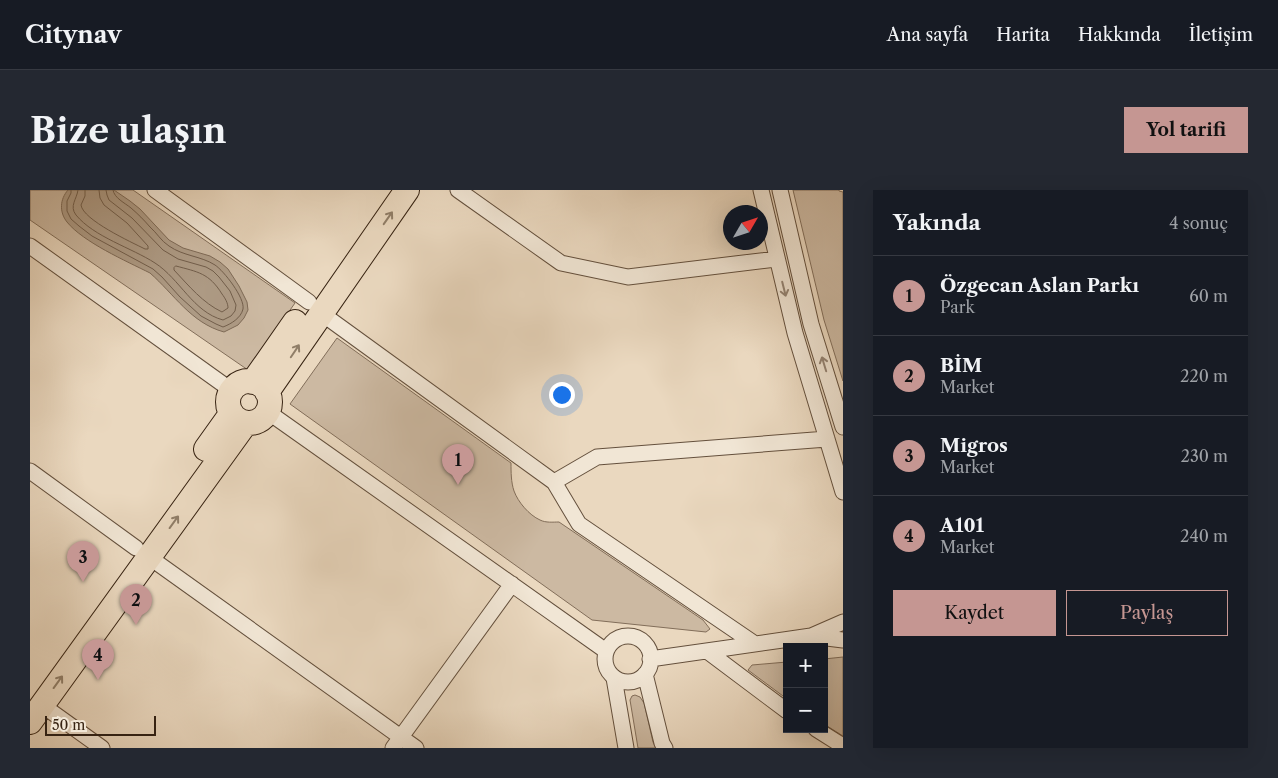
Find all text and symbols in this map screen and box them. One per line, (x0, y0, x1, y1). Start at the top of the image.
text: Citynav (25, 20, 122, 49)
text: Ana sayfa (887, 24, 968, 46)
text: Harita (996, 24, 1050, 46)
text: Hakkında (1078, 24, 1161, 46)
text: İletişim (1189, 24, 1253, 46)
button: Yol tarifi (1124, 107, 1248, 153)
text: Bize ulaşın (30, 109, 227, 152)
north arrow (723, 205, 768, 250)
text: Yakında (893, 210, 981, 235)
one-way arrow (383, 211, 393, 225)
text: 4 sonuç (1169, 213, 1228, 233)
text: Özgecan Aslan Parkı (940, 274, 1139, 297)
one-way arrow (780, 280, 789, 296)
text: 1 (905, 286, 913, 306)
text: 60 m (1189, 286, 1228, 306)
text: Park (940, 297, 975, 317)
one-way arrow (290, 345, 300, 359)
text: BİM (940, 354, 982, 377)
one-way arrow (818, 356, 828, 372)
text: 2 (904, 366, 914, 386)
text: 220 m (1180, 366, 1228, 386)
text: Market (940, 377, 994, 397)
your location (549, 382, 575, 408)
text: Migros (940, 434, 1008, 457)
pin: 1 (442, 444, 474, 485)
text: 3 (904, 446, 914, 466)
text: 230 m (1181, 446, 1228, 466)
text: Market (940, 457, 994, 477)
text: A101 (940, 514, 984, 537)
one-way arrow (169, 515, 179, 529)
text: 4 (904, 526, 914, 546)
text: 240 m (1180, 526, 1228, 546)
text: Market (940, 537, 994, 557)
pin: 3 (67, 541, 99, 582)
pin: 2 (120, 584, 152, 625)
button: Kaydet (893, 590, 1056, 636)
button: Paylaş (1066, 590, 1228, 636)
pin: 4 (82, 639, 114, 680)
map controls (783, 643, 828, 733)
button: + (783, 643, 828, 688)
one-way arrow (53, 676, 64, 689)
button: − (783, 688, 828, 733)
scale bar (45, 713, 156, 736)
text: 50 m (52, 716, 85, 734)

